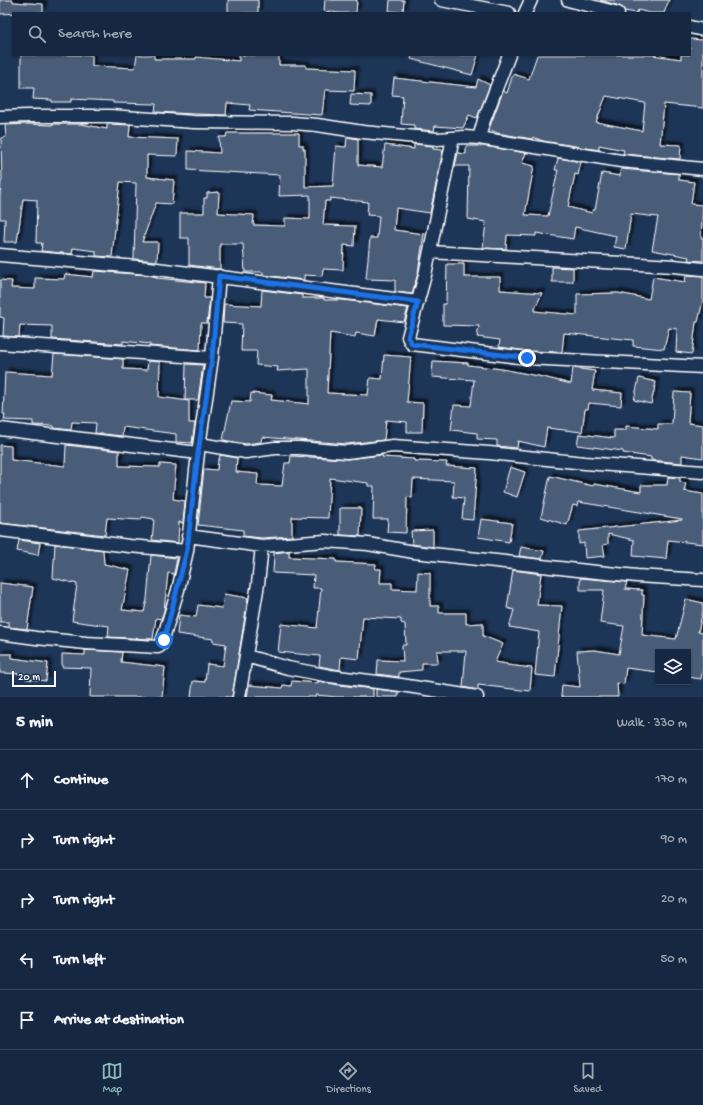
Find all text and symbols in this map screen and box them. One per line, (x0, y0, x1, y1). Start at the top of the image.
search box (12, 12, 691, 56)
icon: search (26, 23, 48, 45)
text: Search here (58, 25, 132, 43)
route end (518, 349, 536, 367)
route start (155, 631, 173, 649)
map controls (655, 649, 691, 685)
button: layers (655, 649, 691, 685)
scale bar (12, 669, 56, 688)
text: 20 m (18, 672, 40, 684)
text: 5 min (16, 713, 53, 733)
text: Walk · 330 m (617, 716, 687, 731)
icon: ahead (16, 769, 38, 791)
text: Continue (54, 771, 108, 789)
text: 170 m (655, 772, 687, 787)
icon: right (16, 829, 38, 851)
text: Turn right (54, 831, 114, 849)
text: 90 m (661, 832, 687, 847)
icon: right (16, 889, 38, 911)
text: Turn right (54, 891, 114, 909)
text: 20 m (661, 892, 687, 907)
icon: left (16, 949, 38, 971)
text: Turn left (54, 951, 105, 969)
text: 50 m (660, 952, 687, 967)
icon: arrive (16, 1009, 38, 1031)
text: Arrive at destination (54, 1011, 184, 1029)
tab: Map (101, 1060, 123, 1096)
tab: Directions (326, 1060, 371, 1096)
tab: Saved (573, 1060, 602, 1096)

